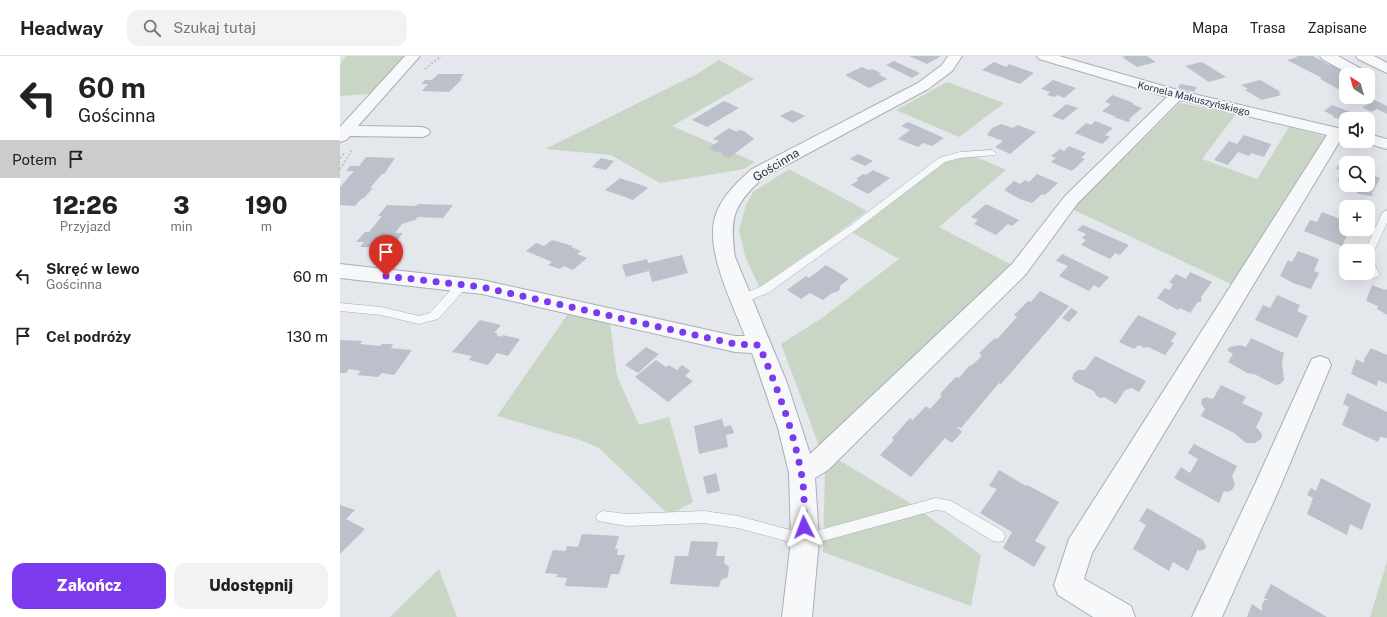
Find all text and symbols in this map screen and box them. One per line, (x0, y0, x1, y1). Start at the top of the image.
search box (127, 10, 407, 46)
text: Headway (20, 17, 103, 39)
icon: search (141, 17, 163, 39)
text: Szukaj tutaj (173, 19, 256, 36)
text: Mapa (1192, 20, 1228, 36)
text: Trasa (1250, 20, 1286, 36)
text: Zapisane (1308, 20, 1367, 36)
north arrow (1339, 68, 1375, 104)
map controls (1339, 68, 1375, 280)
text: 60 m (78, 71, 146, 104)
icon: left (12, 72, 64, 124)
street label: Kornela Makuszyńskiego (1137, 78, 1252, 118)
text: Gościnna (78, 105, 155, 126)
button: sound (1339, 112, 1375, 148)
street label: Gościnna (750, 146, 802, 184)
icon: arrive (65, 148, 87, 170)
text: Potem (12, 151, 57, 168)
button: search (1339, 156, 1375, 192)
text: 12:26 (52, 191, 118, 219)
text: 3 (173, 191, 190, 219)
text: 190 (245, 191, 288, 219)
button: + (1339, 200, 1375, 236)
text: Przyjazd (60, 219, 111, 234)
text: min (170, 219, 193, 234)
text: m (261, 219, 272, 234)
pin (369, 235, 403, 276)
icon: arrive (375, 241, 397, 263)
button: − (1339, 244, 1375, 280)
text: Skręć w lewo (46, 260, 140, 277)
icon: left (12, 265, 34, 287)
text: 60 m (293, 268, 328, 285)
text: Gościnna (46, 277, 102, 292)
icon: arrive (12, 325, 34, 347)
text: Cel podróży (46, 328, 131, 345)
text: 130 m (287, 328, 328, 345)
position arrow (783, 506, 825, 548)
button: Zakończ (12, 563, 166, 609)
button: Udostępnij (174, 563, 328, 609)

